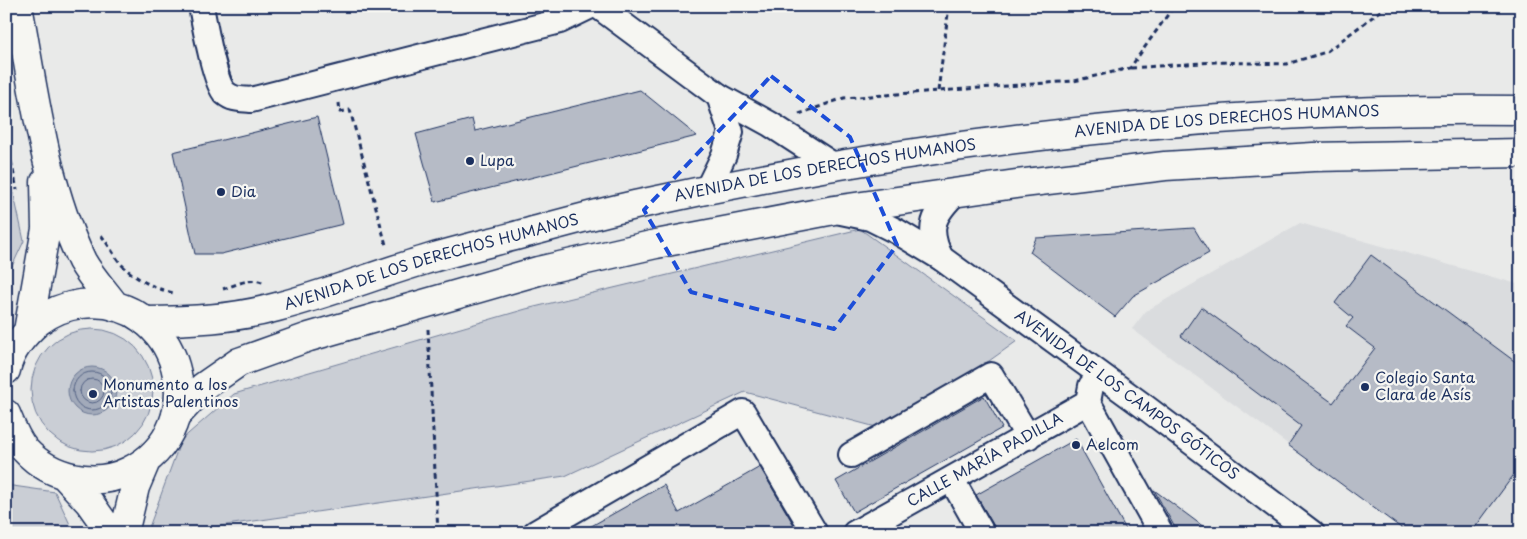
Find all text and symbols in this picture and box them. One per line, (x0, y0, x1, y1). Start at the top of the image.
street label: AVENIDA DE LOS DERECHOS HUMANOS (1073, 98, 1380, 142)
street label: AVENIDA DE LOS DERECHOS HUMANOS (672, 131, 977, 206)
place label: Lupa (480, 148, 515, 171)
marker: Lupa (464, 155, 476, 167)
place label: Dia (231, 179, 257, 202)
marker: Dia (215, 186, 227, 198)
street label: AVENIDA DE LOS DERECHOS HUMANOS (281, 206, 581, 315)
street label: AVENIDA DE LOS CAMPOS GÓTICOS (1011, 303, 1245, 484)
place label: Colegio Santa Clara de Asís (1375, 365, 1476, 405)
place label: Monumento a los Artistas Palentinos (103, 372, 239, 412)
marker: Colegio Santa Clara de Asís (1359, 381, 1371, 393)
marker: Monumento a los Artistas Palentinos (87, 388, 99, 400)
street label: CALLE MARÍA PADILLA (902, 406, 1066, 512)
place label: Aelcom (1086, 432, 1139, 455)
marker: Aelcom (1070, 439, 1082, 451)

